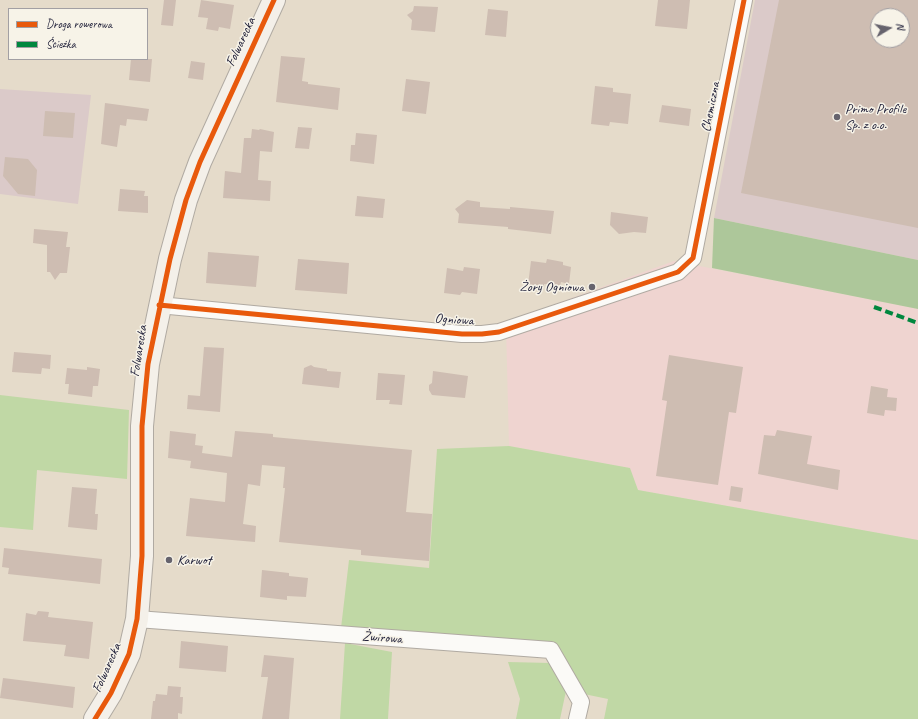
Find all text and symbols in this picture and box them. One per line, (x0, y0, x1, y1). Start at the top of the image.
legend (8, 8, 148, 60)
north arrow (870, 8, 910, 48)
street label: Folwarecka (222, 15, 260, 69)
text: Droga rowerowa (46, 16, 112, 32)
text: N (893, 22, 908, 31)
text: Ścieżka (46, 36, 76, 52)
street label: Chemiczna (698, 81, 724, 133)
place label: Primo Profile Sp. z o.o. (845, 101, 906, 134)
marker: Primo Profile Sp. z o.o. (832, 112, 842, 122)
place label: Żory Ogniowa (520, 279, 584, 295)
marker: Żory Ogniowa (587, 282, 597, 292)
street label: Ogniowa (434, 310, 474, 330)
street label: Folwarecka (127, 324, 151, 378)
place label: Karwot (177, 552, 211, 568)
marker: Karwot (164, 555, 174, 565)
street label: Żwirowa (361, 628, 403, 648)
street label: Folwarecka (89, 641, 125, 695)

